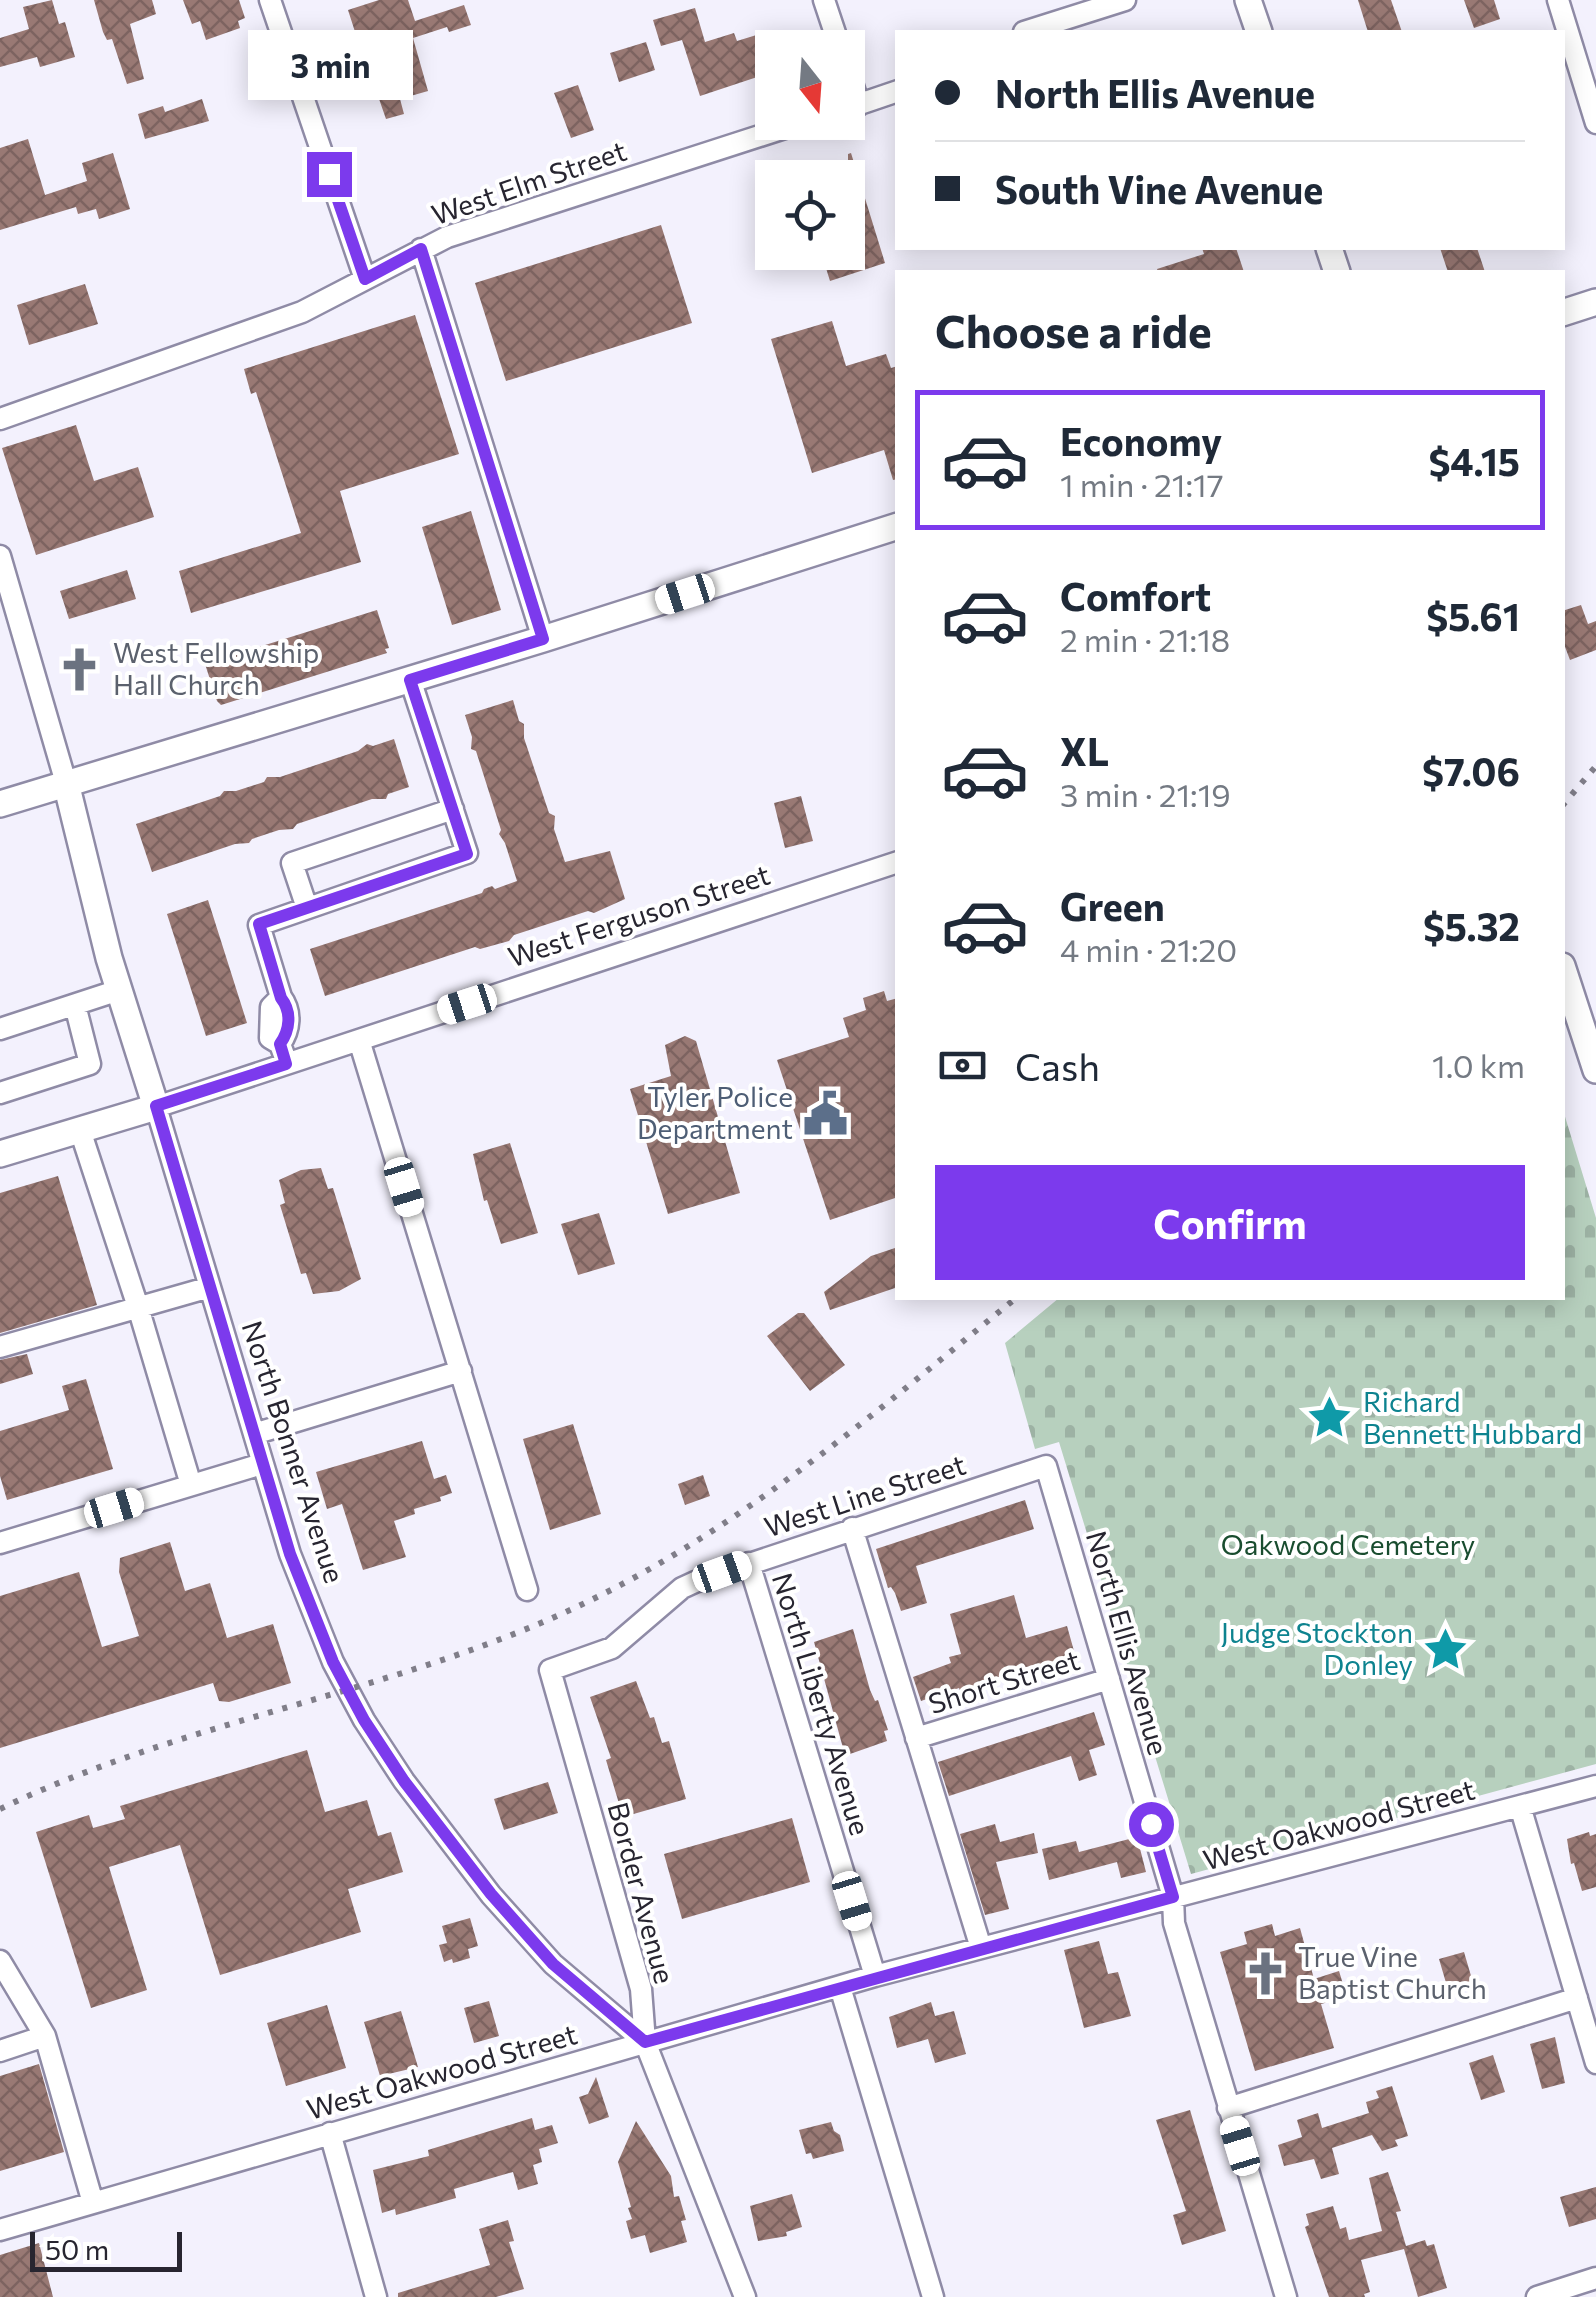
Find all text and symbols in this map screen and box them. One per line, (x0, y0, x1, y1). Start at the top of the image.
callout: 3 min (246, 29, 412, 99)
north arrow (755, 30, 865, 140)
map controls (755, 30, 865, 270)
text: 3 min (290, 45, 371, 85)
text: North Ellis Avenue (995, 69, 1315, 116)
street label: West Elm Street (427, 133, 630, 231)
route end (307, 152, 352, 197)
button: locate (755, 160, 865, 270)
text: South Vine Avenue (995, 165, 1323, 212)
text: Choose a ride (935, 302, 1212, 357)
icon: car (940, 415, 1030, 505)
text: Economy (1060, 417, 1222, 464)
text: $4.15 (1428, 437, 1520, 484)
text: 1 min · 21:17 (1060, 464, 1224, 504)
car (652, 570, 718, 618)
icon: car (940, 570, 1030, 660)
text: Comfort (1060, 572, 1211, 619)
text: $5.61 (1426, 592, 1520, 639)
text: 2 min · 21:18 (1060, 619, 1230, 659)
place label: West Fellowship Hall Church (113, 635, 319, 701)
church icon: West Fellowship Hall Church (56, 645, 104, 693)
icon: car (940, 725, 1030, 815)
text: XL (1060, 727, 1109, 774)
text: $7.06 (1422, 747, 1520, 794)
text: 3 min · 21:19 (1060, 774, 1231, 814)
street label: West Ferguson Street (504, 857, 774, 973)
icon: car (940, 880, 1030, 970)
text: Green (1060, 882, 1165, 929)
text: $5.32 (1423, 902, 1520, 949)
text: 4 min · 21:20 (1060, 929, 1237, 969)
car (434, 980, 500, 1028)
icon: cash (935, 1038, 990, 1093)
text: Cash (1015, 1042, 1100, 1089)
text: 1.0 km (1432, 1045, 1525, 1085)
place label: Tyler Police Department (637, 1079, 793, 1145)
public building icon: Tyler Police Department (802, 1089, 850, 1137)
car (381, 1154, 427, 1220)
button: Confirm (935, 1165, 1525, 1280)
street label: North Bonner Avenue (236, 1316, 352, 1587)
place label: Richard Bennett Hubbard (1363, 1384, 1582, 1450)
place icon: Richard Bennett Hubbard (1306, 1394, 1354, 1442)
street label: West Line Street (760, 1447, 970, 1544)
car (81, 1485, 147, 1531)
street label: North Ellis Avenue (1080, 1527, 1176, 1759)
park label: Oakwood Cemetery (1221, 1527, 1475, 1561)
car (689, 1548, 755, 1596)
street label: North Liberty Avenue (766, 1569, 878, 1839)
place label: Judge Stockton Donley (1221, 1615, 1413, 1681)
place icon: Judge Stockton Donley (1422, 1625, 1470, 1673)
street label: Short Street (924, 1642, 1083, 1720)
street label: West Oakwood Street (1199, 1771, 1478, 1877)
street label: Border Avenue (601, 1798, 683, 1987)
route start (1129, 1802, 1174, 1847)
car (829, 1868, 875, 1934)
place label: True Vine Baptist Church (1298, 1939, 1487, 2005)
church icon: True Vine Baptist Church (1241, 1949, 1289, 1997)
street label: West Oakwood Street (303, 2016, 581, 2126)
car (1217, 2113, 1263, 2179)
scale bar (30, 2227, 182, 2272)
text: 50 m (45, 2232, 109, 2266)

